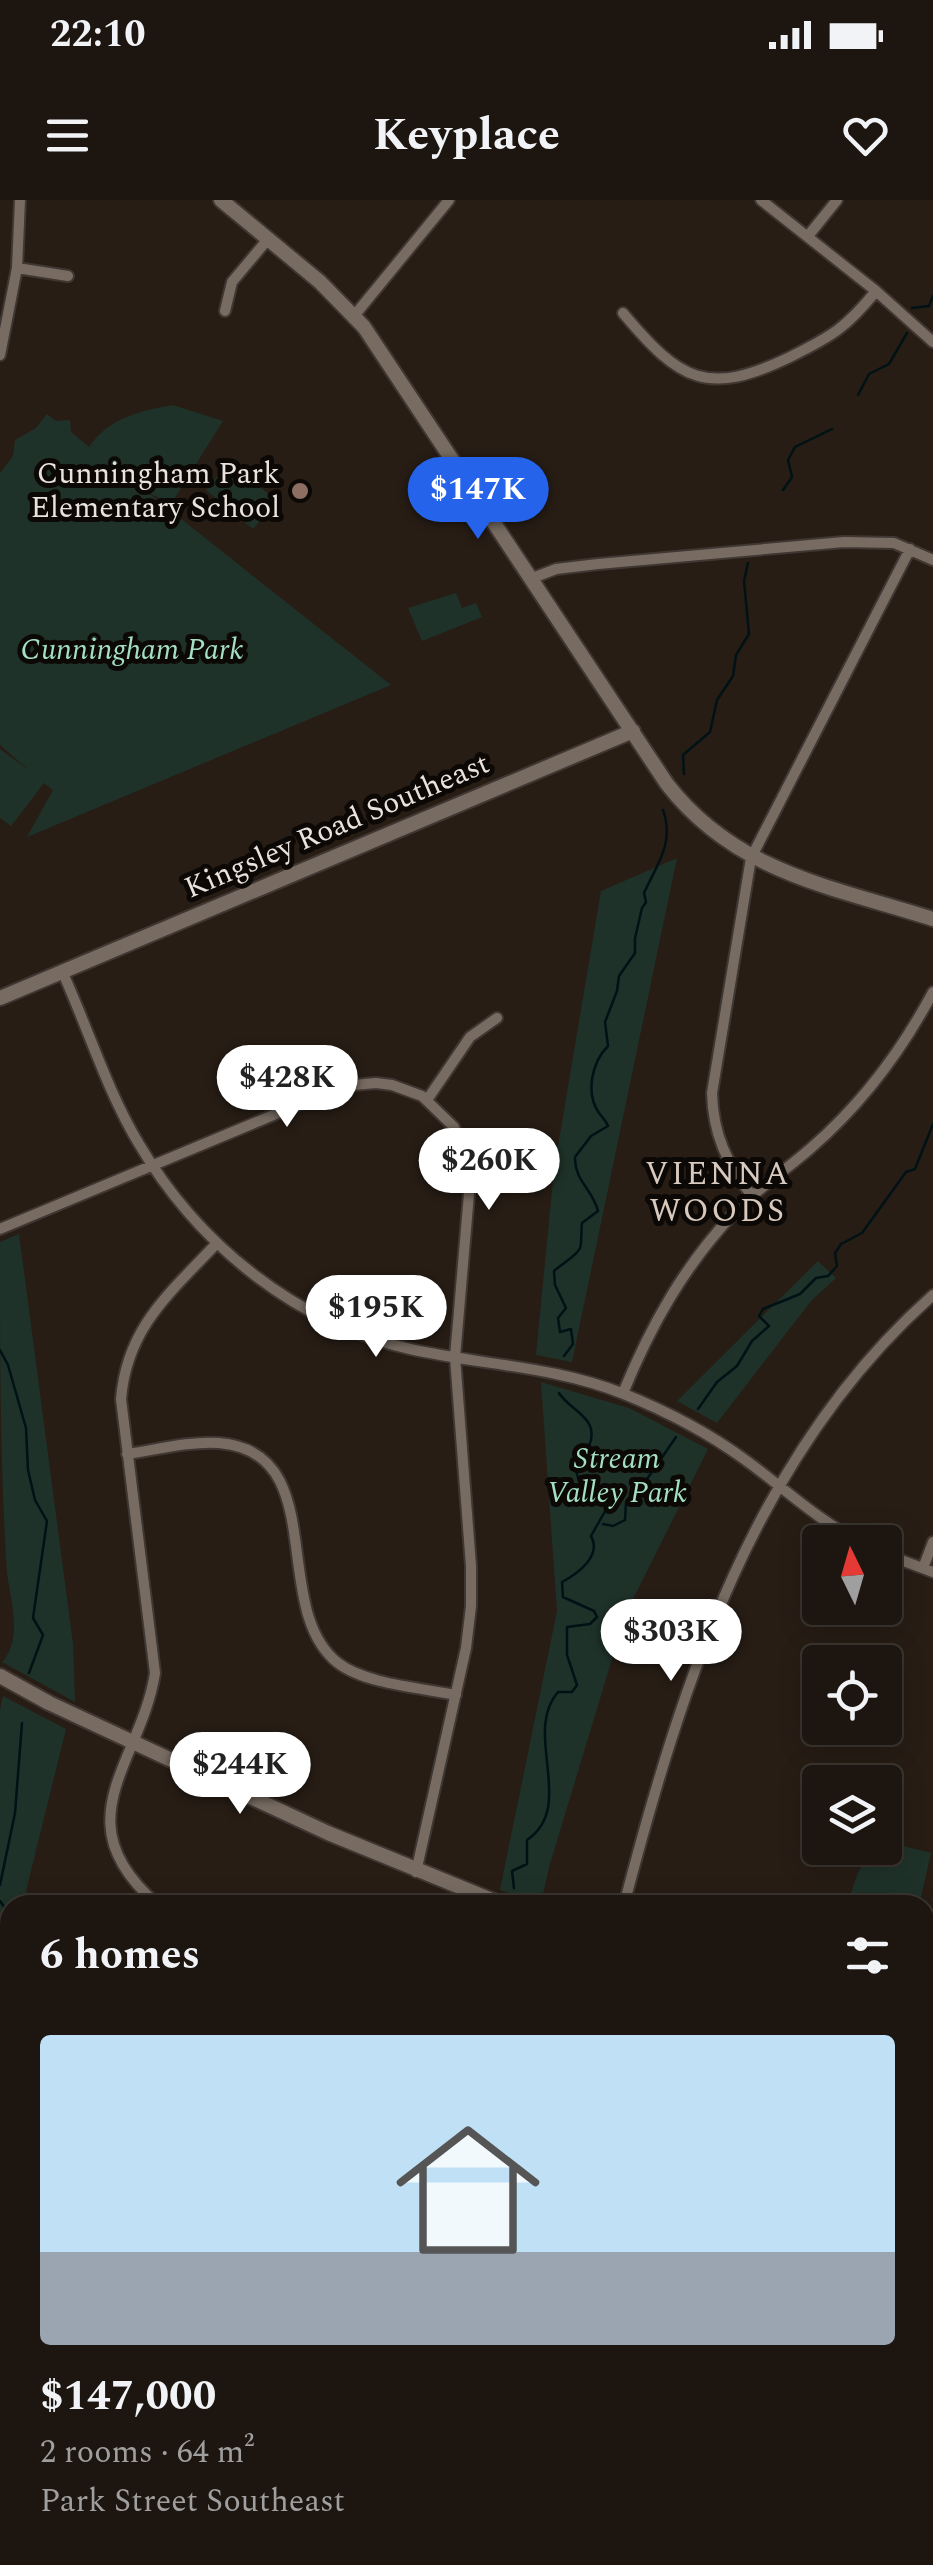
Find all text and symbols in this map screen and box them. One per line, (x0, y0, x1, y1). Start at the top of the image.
text: 22:10 (50, 6, 145, 64)
text: Keyplace (373, 101, 560, 170)
icon: menu (40, 108, 95, 163)
icon: heart (838, 108, 893, 163)
place label: Cunningham Park Elementary School (30, 451, 280, 531)
pin: $147K (408, 457, 548, 542)
text: $147K (430, 465, 526, 514)
marker: Cunningham Park Elementary School (289, 480, 311, 502)
park label: Cunningham Park (21, 627, 243, 673)
street label: Kingsley Road Southeast (177, 741, 497, 911)
pin: $428K (217, 1045, 357, 1130)
text: $428K (239, 1053, 335, 1102)
pin: $260K (419, 1128, 559, 1213)
text: $260K (441, 1136, 537, 1185)
district label: VIENNA WOODS (645, 1150, 791, 1236)
pin: $195K (306, 1275, 446, 1360)
text: $195K (328, 1283, 424, 1332)
park label: Stream Valley Park (547, 1436, 687, 1516)
north arrow (802, 1525, 902, 1625)
map controls (802, 1525, 902, 1865)
pin: $303K (601, 1599, 741, 1684)
text: $303K (623, 1607, 719, 1656)
button: locate (802, 1645, 902, 1745)
pin: $244K (170, 1732, 310, 1817)
text: $244K (192, 1740, 288, 1789)
button: layers (802, 1765, 902, 1865)
text: 6 homes (40, 1924, 200, 1987)
icon: filters (840, 1928, 895, 1983)
icon: home (378, 2100, 558, 2280)
text: $147,000 (40, 2365, 216, 2428)
text: 2 rooms · 64 m² (40, 2428, 254, 2477)
text: Park Street Southeast (40, 2477, 345, 2526)

